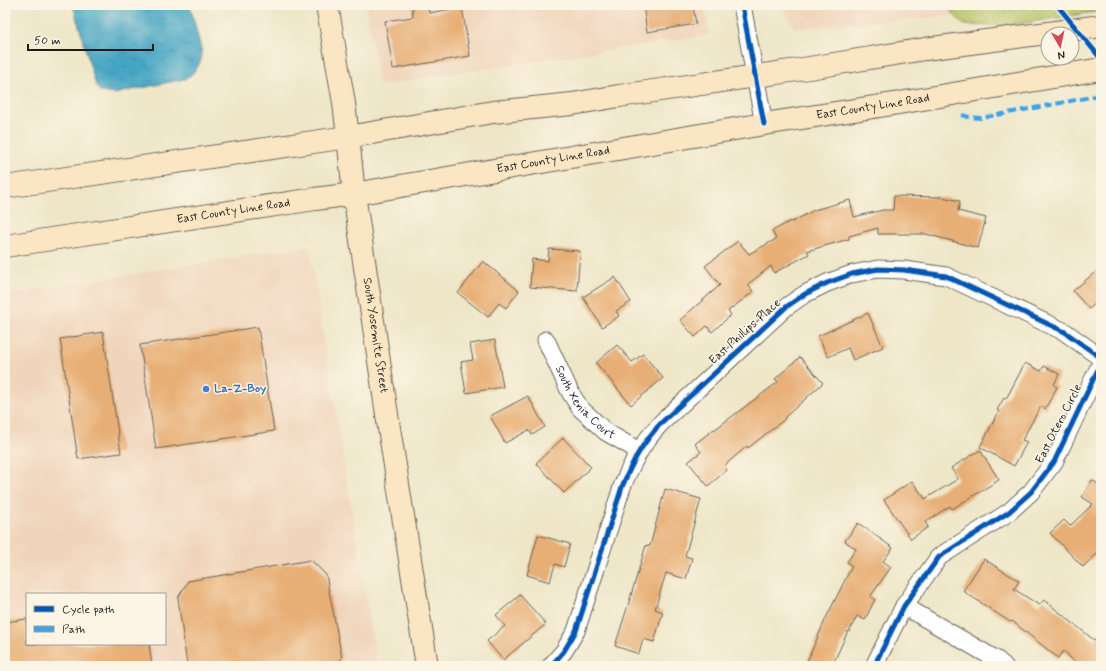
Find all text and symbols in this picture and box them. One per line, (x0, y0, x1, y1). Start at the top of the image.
scale bar (28, 26, 153, 52)
north arrow (1040, 26, 1080, 66)
text: 50 m (34, 33, 61, 49)
text: N (1057, 47, 1066, 62)
street label: East County Line Road (815, 90, 931, 124)
street label: East County Line Road (495, 142, 611, 178)
street label: East County Line Road (176, 195, 291, 228)
street label: South Yosemite Street (359, 277, 392, 395)
street label: East Phillips Place (706, 295, 784, 369)
street label: South Xenia Court (551, 363, 618, 444)
place label: La-Z-Boy (214, 381, 266, 397)
street label: East Otero Circle (1032, 381, 1086, 467)
marker: La-Z-Boy (201, 384, 211, 394)
legend (26, 593, 166, 645)
text: Cycle path (62, 602, 114, 618)
text: Path (62, 622, 85, 638)

